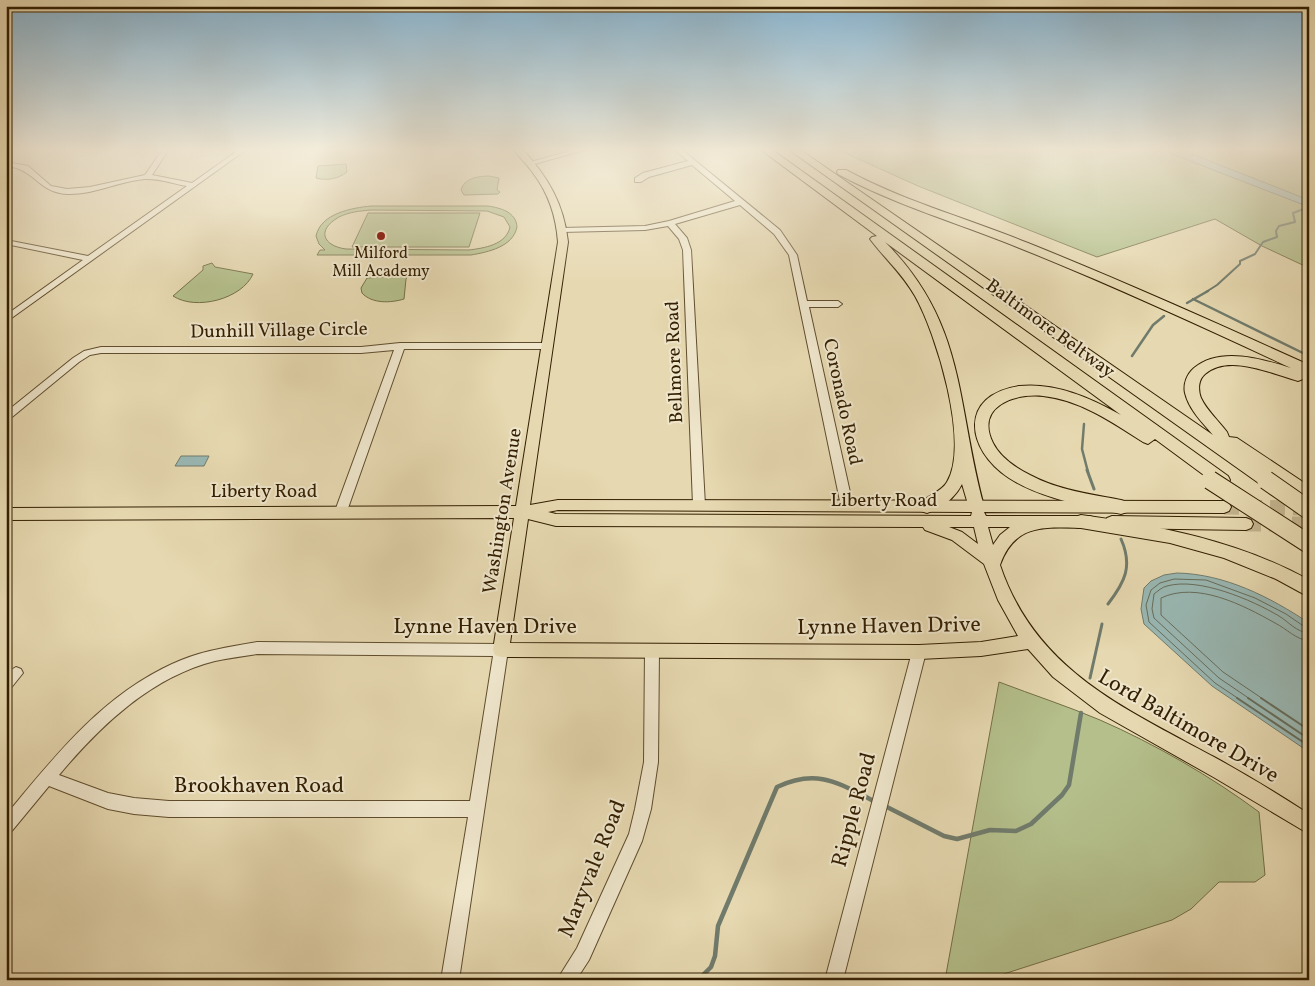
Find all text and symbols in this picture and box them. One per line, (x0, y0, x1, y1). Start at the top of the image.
marker: Milford Mill Academy (375, 230, 387, 242)
place label: Milford Mill Academy (332, 243, 430, 283)
street label: Baltimore Beltway (980, 273, 1120, 385)
street label: Bellmore Road (660, 300, 690, 424)
street label: Dunhill Village Circle (190, 316, 368, 346)
street label: Coronado Road (816, 336, 868, 468)
street label: Washington Avenue (477, 426, 529, 596)
street label: Liberty Road (211, 479, 317, 505)
street label: Liberty Road (831, 488, 937, 514)
street label: Lynne Haven Drive (797, 610, 981, 644)
street label: Lynne Haven Drive (393, 612, 577, 643)
street label: Lord Baltimore Drive (1092, 662, 1284, 792)
street label: Ripple Road (825, 749, 885, 871)
street label: Brookhaven Road (174, 771, 344, 802)
street label: Maryvale Road (551, 795, 635, 943)

